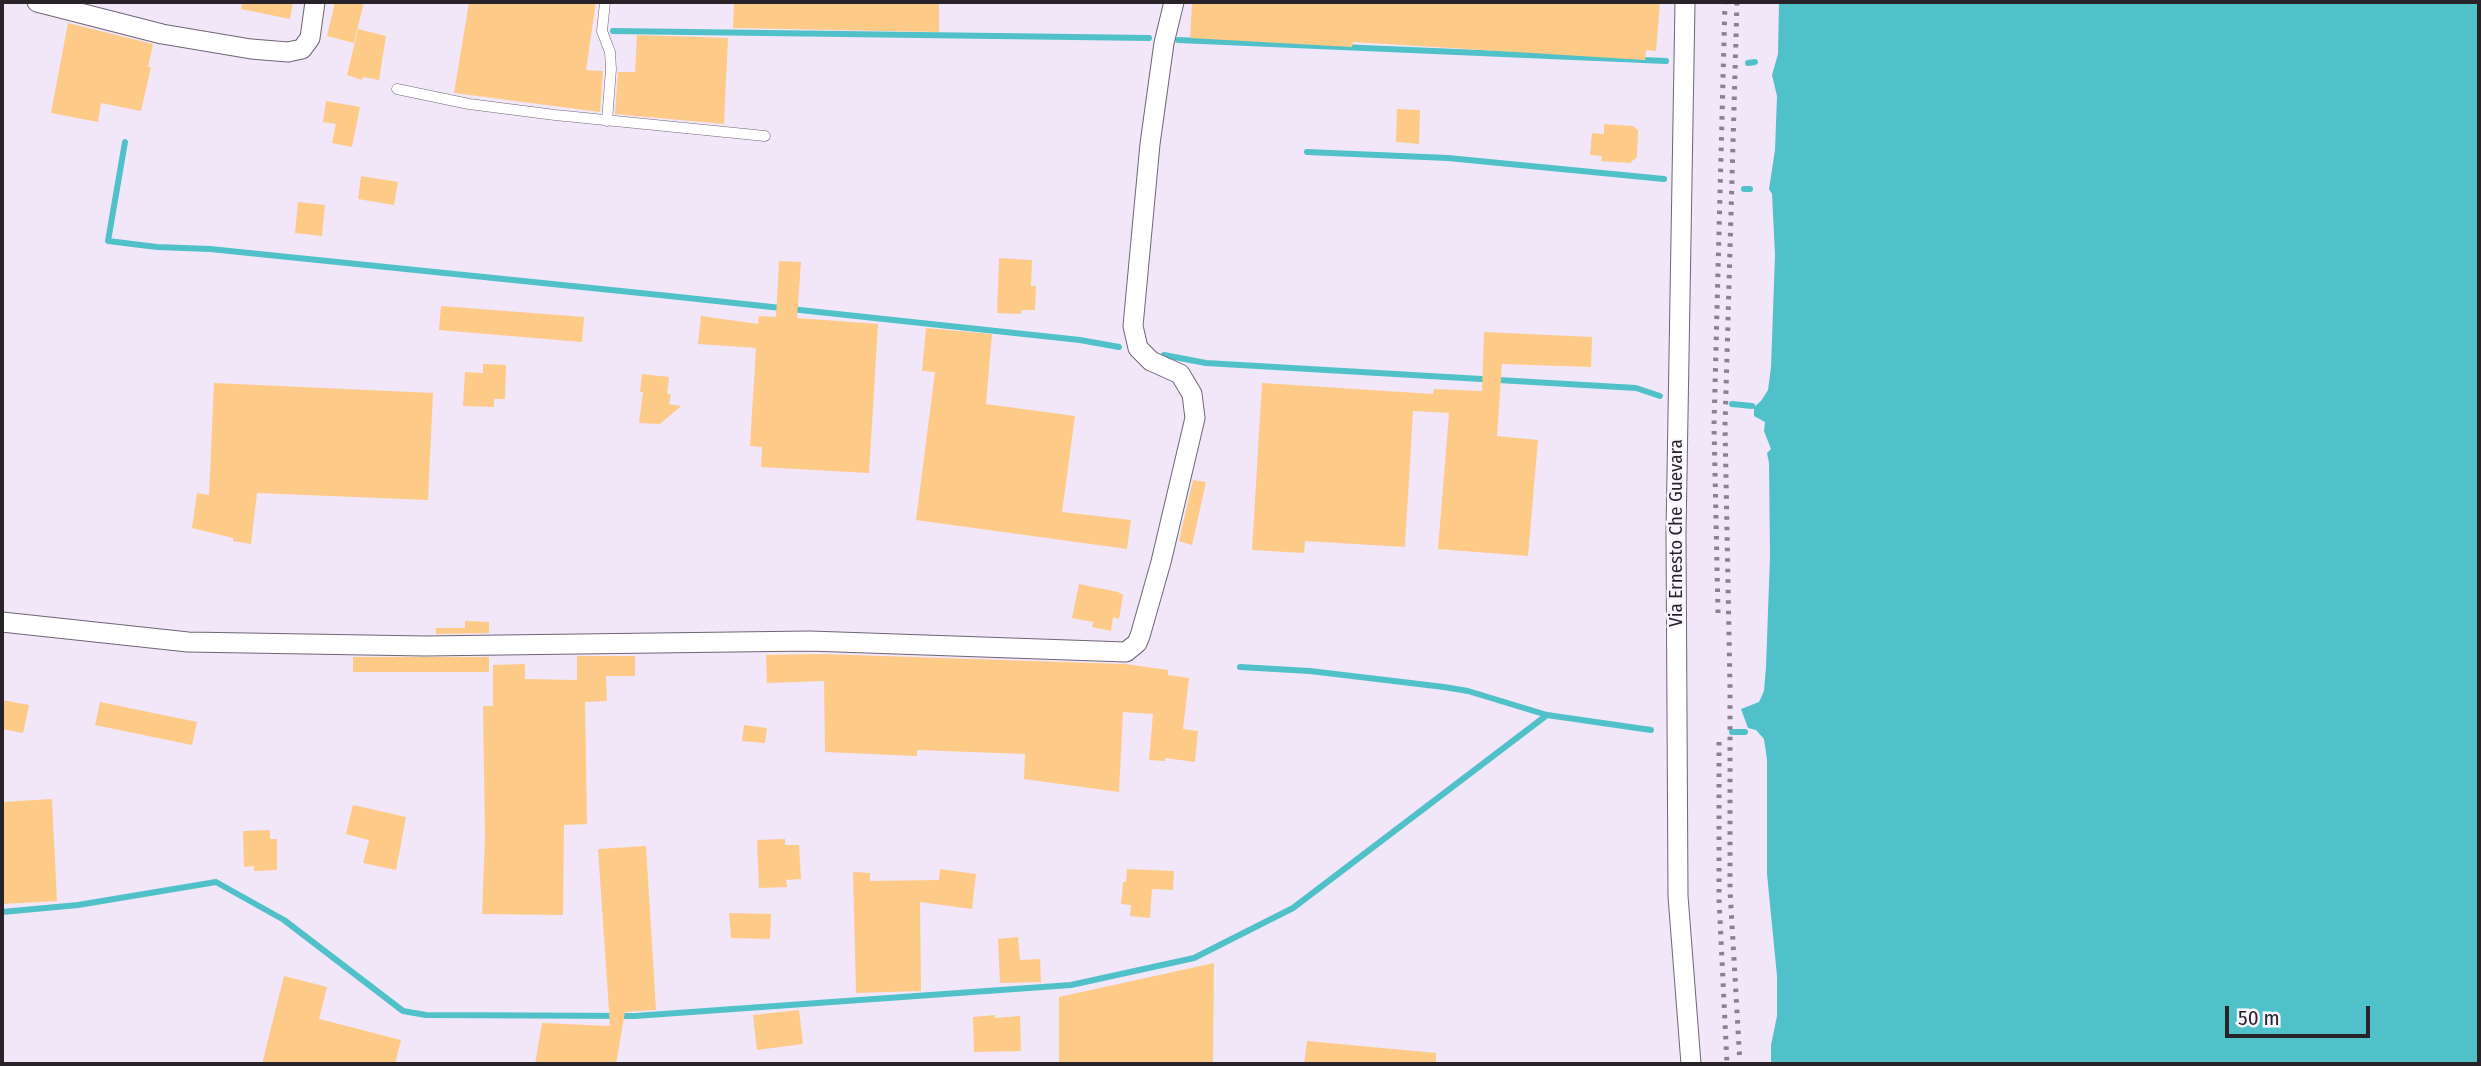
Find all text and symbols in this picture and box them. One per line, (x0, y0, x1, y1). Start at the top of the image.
street label: Via Ernesto Che Guevara (1666, 439, 1688, 627)
scale bar (2229, 992, 2374, 1036)
text: 50 m (2238, 1005, 2280, 1031)

